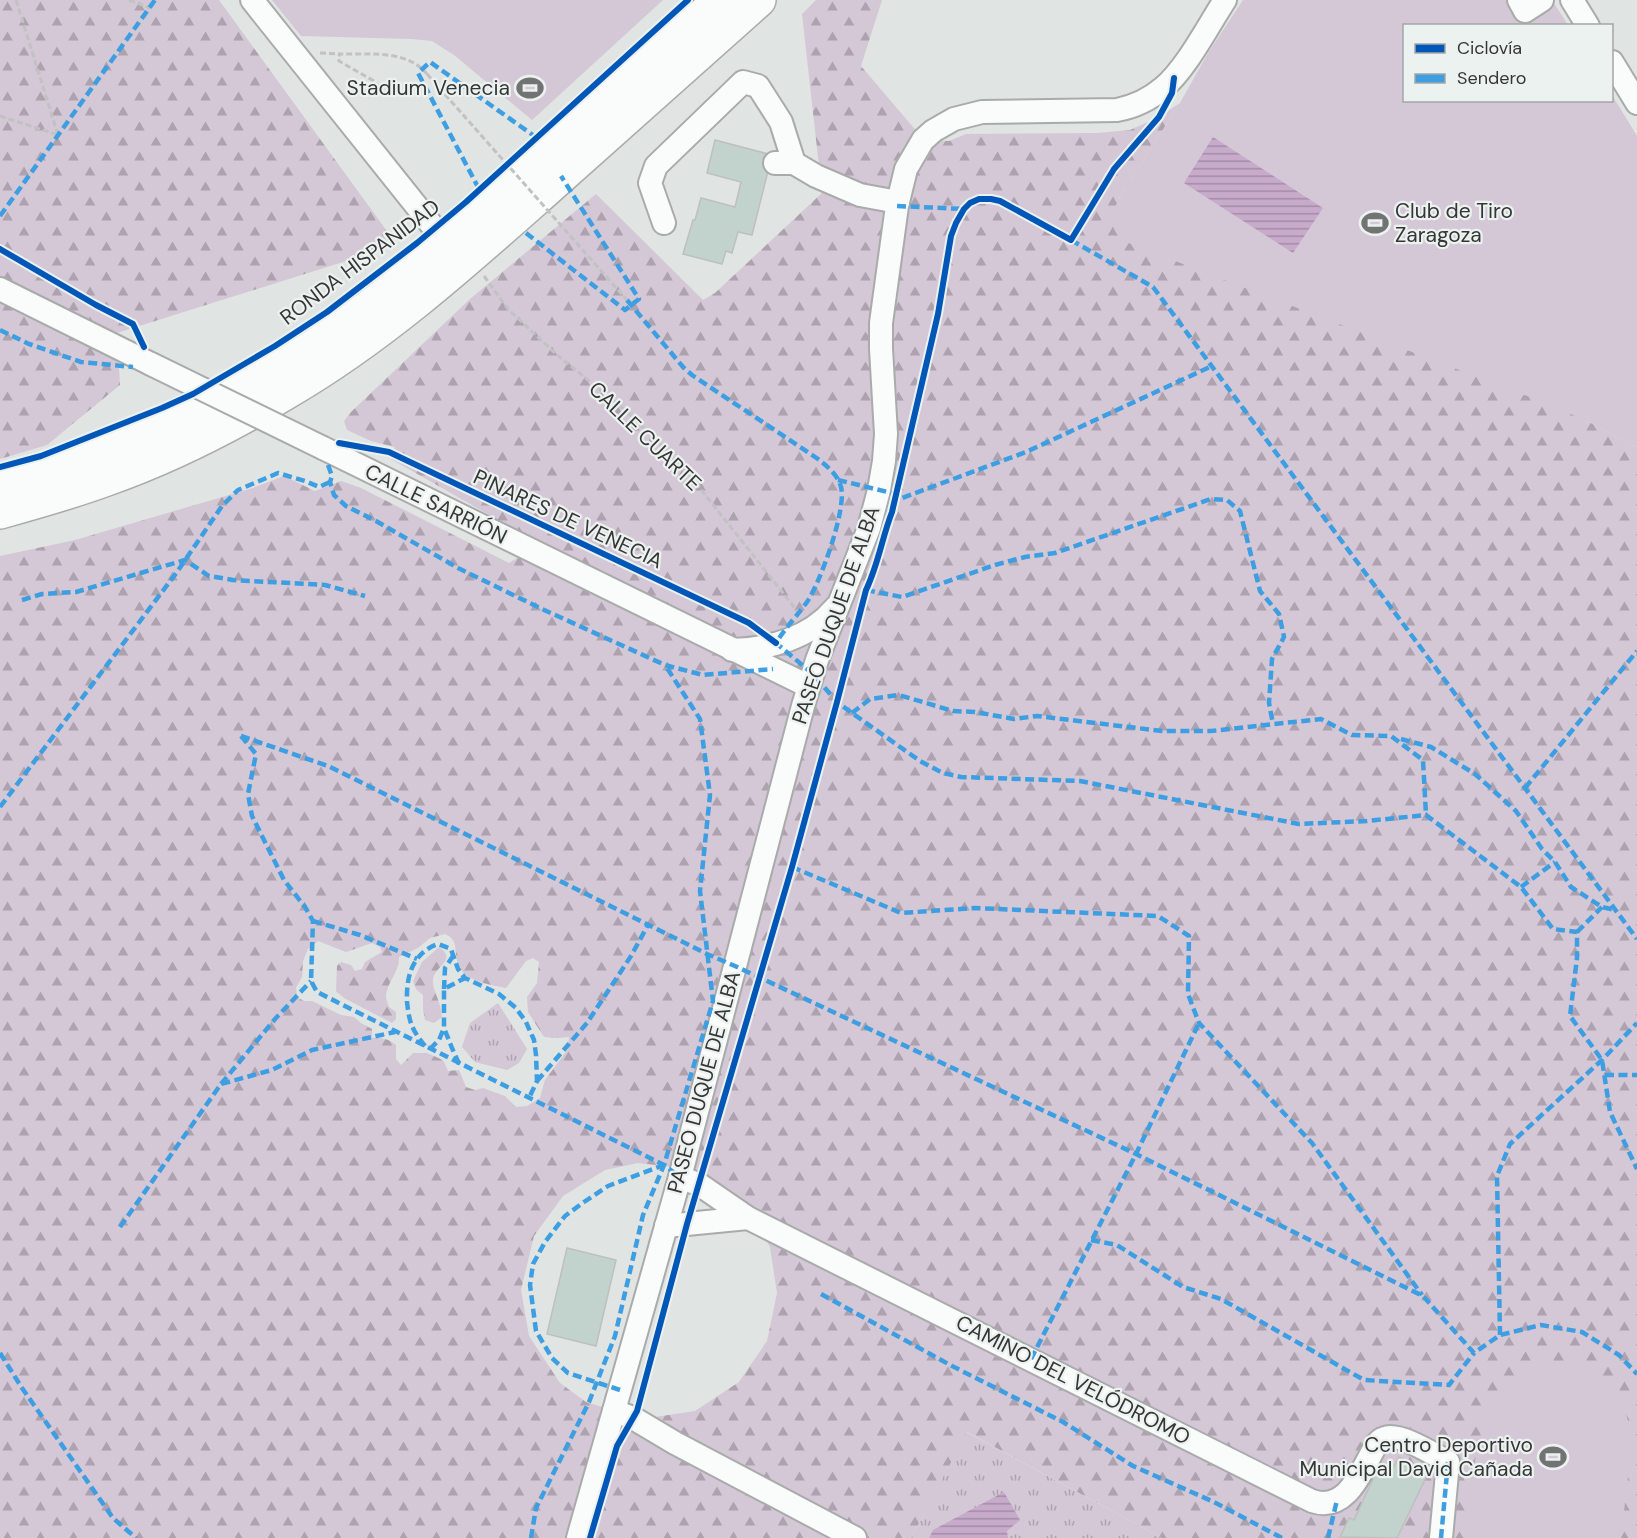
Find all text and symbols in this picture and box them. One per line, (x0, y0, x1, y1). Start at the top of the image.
legend (1403, 24, 1613, 102)
text: Ciclovía (1457, 36, 1522, 60)
text: Sendero (1457, 66, 1527, 90)
sports icon: Stadium Venecia (515, 73, 545, 103)
place label: Stadium Venecia (347, 74, 510, 102)
street label: RONDA HISPANIDAD (274, 193, 446, 331)
place label: Club de Tiro Zaragoza (1395, 197, 1513, 249)
sports icon: Club de Tiro Zaragoza (1360, 208, 1390, 238)
street label: CALLE CUARTE (583, 375, 707, 497)
street label: CALLE SARRIÓN (360, 457, 512, 551)
street label: PINARES DE VENECIA (469, 463, 667, 575)
street label: PASEO DUQUE DE ALBA (785, 502, 887, 728)
street label: PASEO DUQUE DE ALBA (661, 968, 747, 1196)
street label: CAMINO DEL VELÓDROMO (951, 1309, 1195, 1451)
place label: Centro Deportivo Municipal David Cañada (1299, 1431, 1533, 1483)
sports icon: Centro Deportivo Municipal David Cañada (1538, 1442, 1568, 1472)

